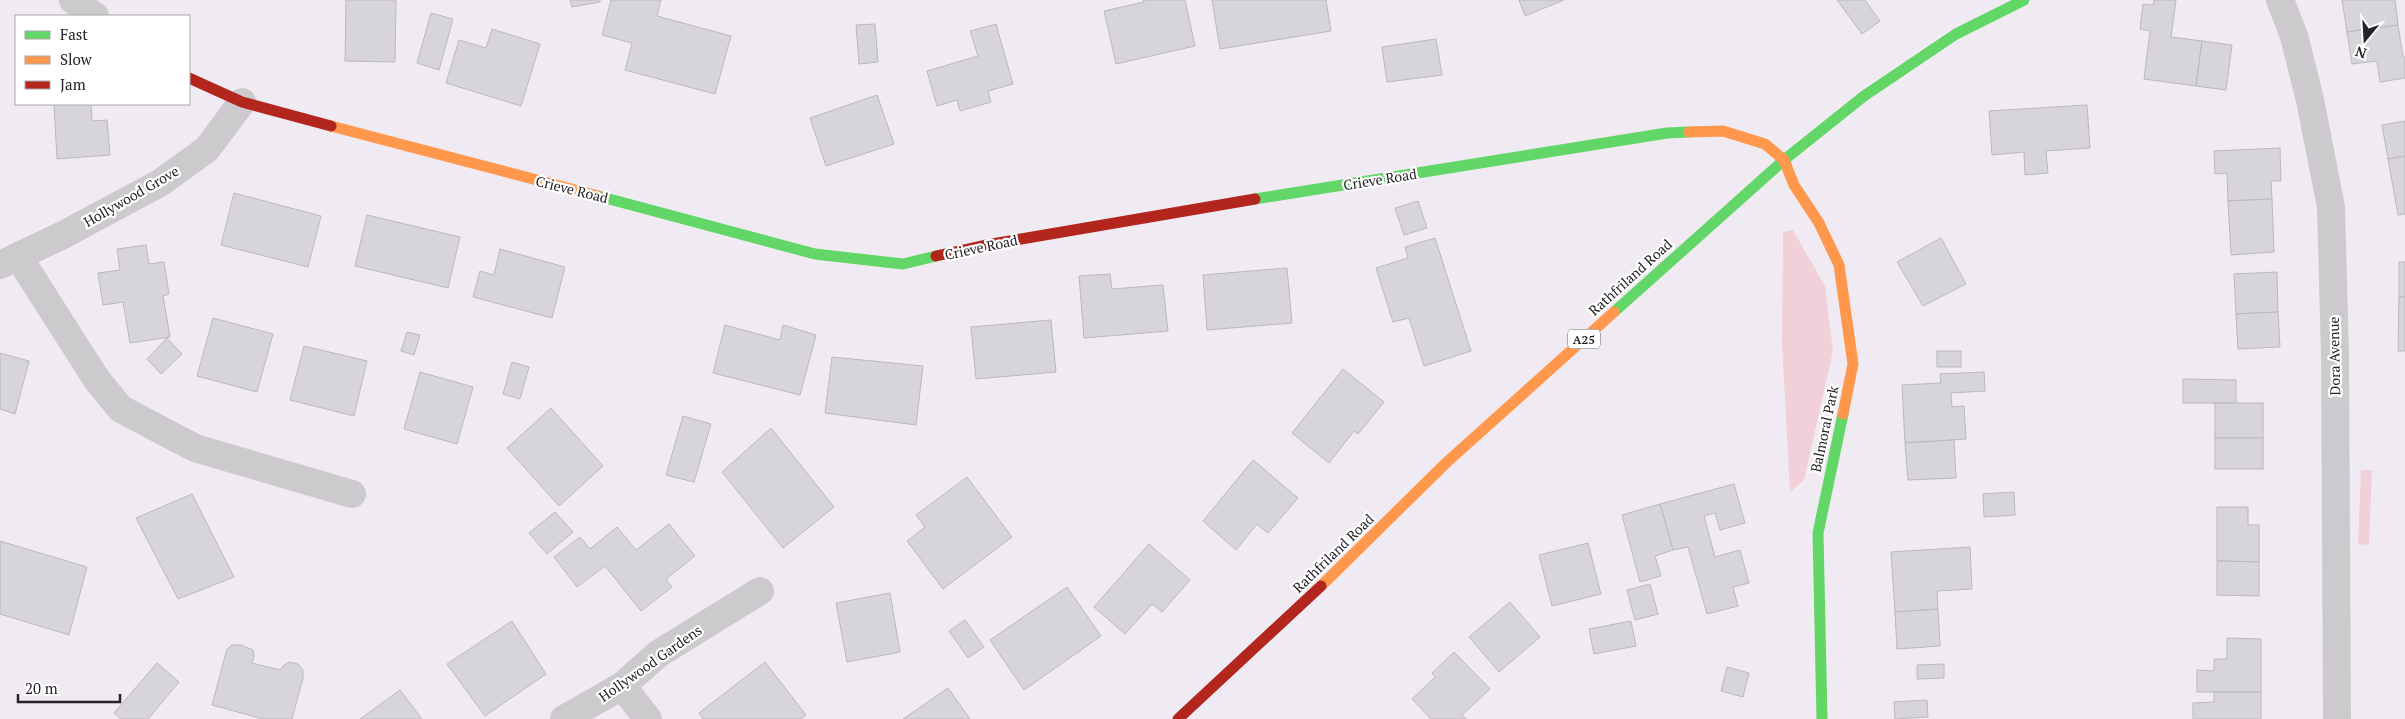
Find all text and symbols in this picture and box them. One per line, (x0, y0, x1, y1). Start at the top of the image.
legend (15, 15, 190, 105)
north arrow (2340, 15, 2390, 65)
text: Fast (60, 24, 88, 44)
text: N (2352, 42, 2369, 64)
text: Slow (60, 49, 93, 69)
text: Jam (60, 74, 86, 94)
street label: Hollywood Grove (80, 161, 182, 231)
street label: Crieve Road (1342, 164, 1418, 194)
street label: Crieve Road (534, 171, 610, 207)
street label: Crieve Road (943, 230, 1019, 264)
street label: Rathfriland Road (1584, 234, 1676, 319)
street label: Dora Avenue (2324, 316, 2344, 396)
road number: A25 (1568, 329, 1600, 348)
street label: Balmoral Park (1806, 383, 1843, 474)
street label: Rathfriland Road (1288, 509, 1378, 597)
street label: Hollywood Gardens (595, 620, 705, 706)
scale bar (18, 672, 120, 704)
text: 20 m (25, 678, 58, 698)

